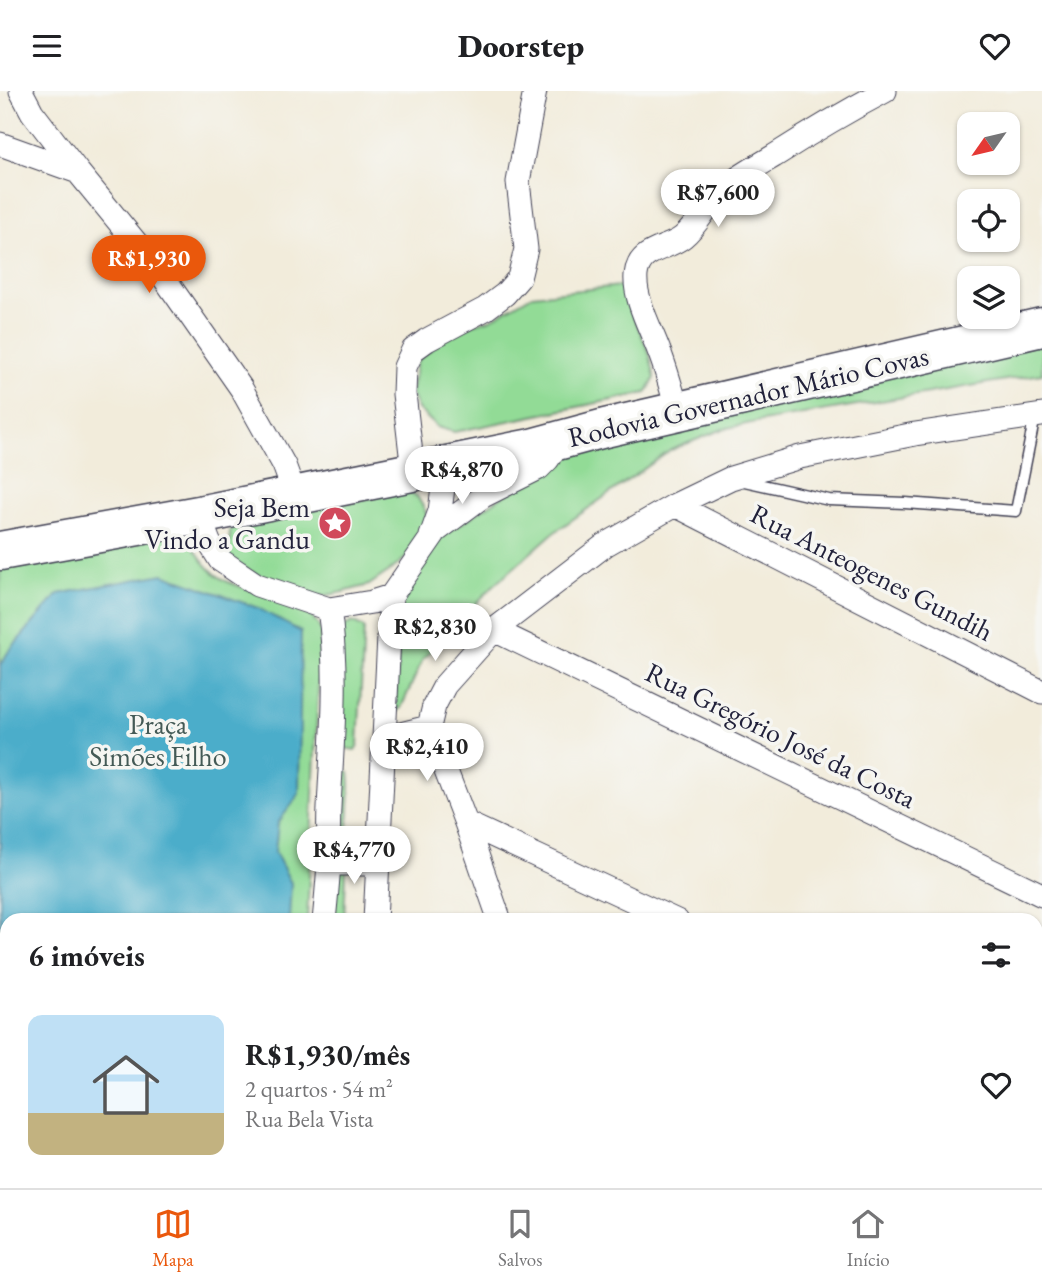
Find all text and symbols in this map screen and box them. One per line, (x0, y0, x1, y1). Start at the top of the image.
text: Doorstep (458, 25, 584, 67)
icon: menu (28, 27, 66, 65)
icon: heart (976, 27, 1014, 65)
north arrow (957, 112, 1020, 175)
map controls (957, 112, 1020, 329)
pin: R$7,600 (653, 169, 783, 229)
text: R$7,600 (677, 177, 759, 207)
button: locate (957, 189, 1020, 252)
pin: R$1,930 (84, 235, 214, 295)
text: R$1,930 (108, 243, 190, 273)
button: layers (957, 266, 1020, 329)
street label: Rodovia Governador Mário Covas (564, 337, 932, 455)
pin: R$4,870 (397, 447, 527, 506)
text: R$4,870 (421, 454, 503, 484)
place label: Seja Bem Vindo a Gandu (144, 489, 310, 557)
street label: Rua Anteogenes Gundih (745, 495, 999, 649)
place icon: Seja Bem Vindo a Gandu (316, 504, 354, 542)
pin: R$2,830 (370, 603, 500, 663)
text: R$2,830 (394, 611, 476, 641)
street label: Rua Gregório José da Costa (640, 654, 923, 817)
park label: Praça Simões Filho (89, 706, 227, 774)
pin: R$2,410 (362, 723, 492, 783)
text: R$2,410 (386, 731, 468, 761)
pin: R$4,770 (289, 827, 419, 886)
text: R$4,770 (313, 834, 395, 864)
text: 6 imóveis (28, 936, 145, 975)
icon: filters (977, 936, 1015, 974)
text: R$1,930/mês (245, 1035, 410, 1074)
icon: home (84, 1043, 168, 1127)
icon: heart (977, 1066, 1015, 1104)
text: 2 quartos · 54 m² (245, 1074, 393, 1104)
text: Rua Bela Vista (245, 1104, 374, 1134)
tab: Mapa (152, 1205, 194, 1272)
tab: Salvos (498, 1205, 542, 1272)
tab: Início (847, 1205, 890, 1272)

